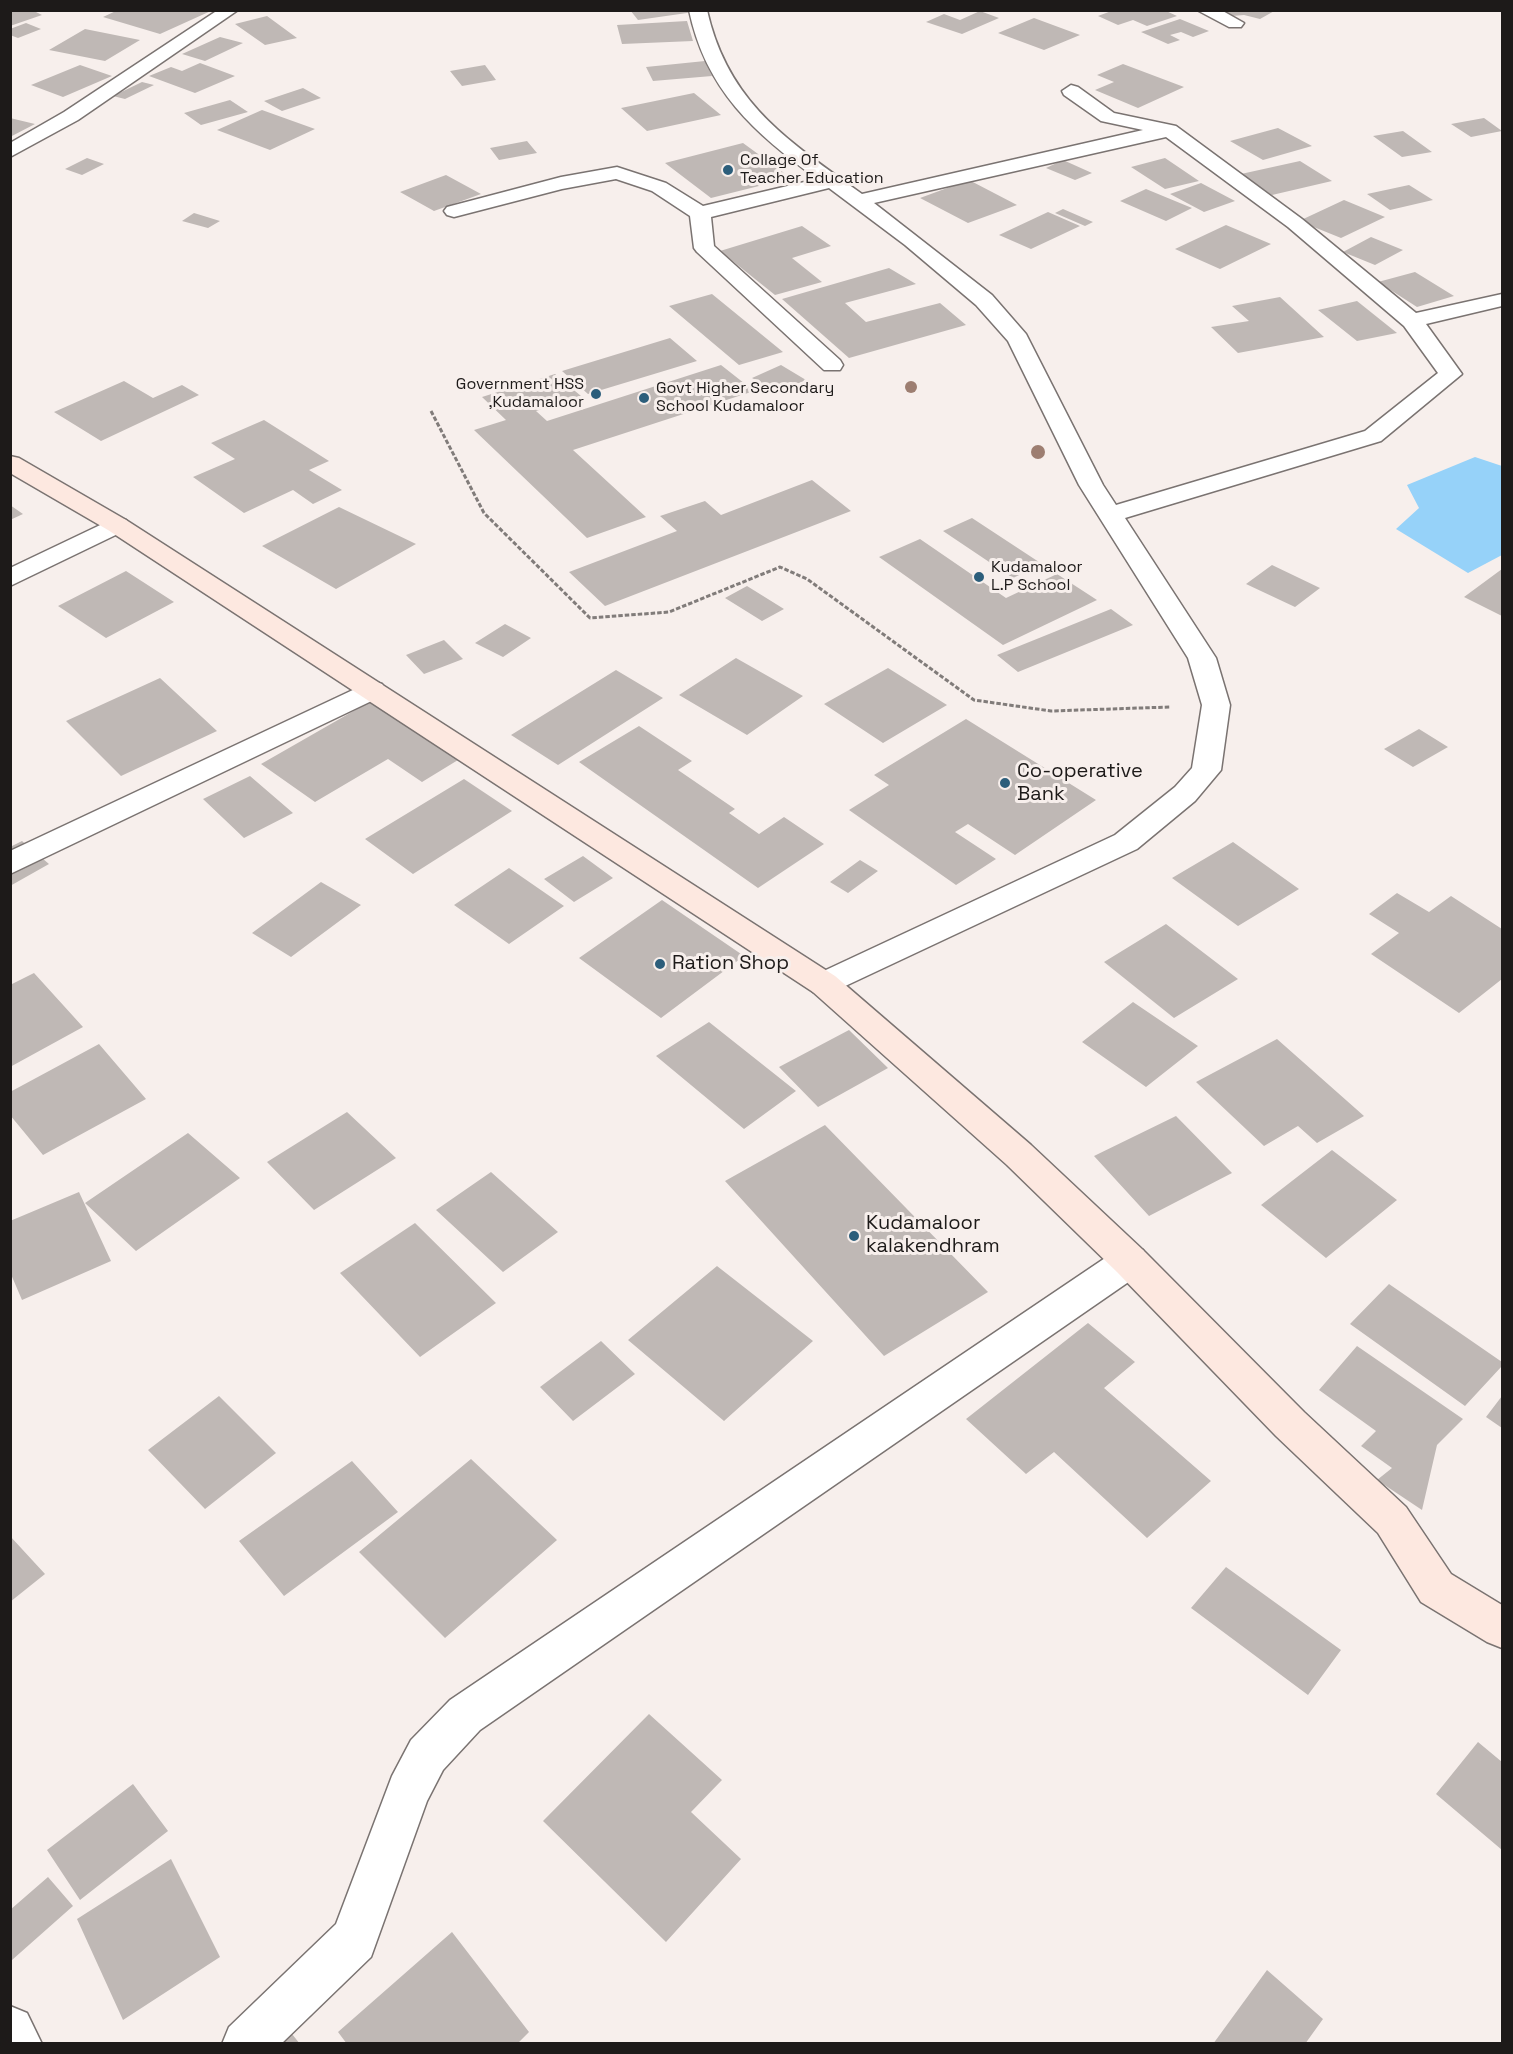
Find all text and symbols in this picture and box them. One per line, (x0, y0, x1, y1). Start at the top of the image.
place label: Collage Of Teacher Education (740, 151, 884, 189)
marker: Collage Of Teacher Education (721, 163, 735, 177)
place label: Government HSS ,Kudamaloor (456, 375, 584, 413)
place label: Govt Higher Secondary School Kudamaloor (656, 379, 834, 417)
marker: Government HSS ,Kudamaloor (589, 387, 603, 401)
marker: Govt Higher Secondary School Kudamaloor (637, 391, 651, 405)
place label: Kudamaloor L.P School (991, 558, 1083, 596)
marker: Kudamaloor L.P School (972, 570, 986, 584)
place label: Co-operative Bank (1017, 760, 1143, 807)
marker: Co-operative Bank (998, 776, 1012, 790)
place label: Ration Shop (672, 952, 789, 976)
marker: Ration Shop (653, 957, 667, 971)
place label: Kudamaloor kalakendhram (866, 1212, 1000, 1259)
marker: Kudamaloor kalakendhram (847, 1229, 861, 1243)

